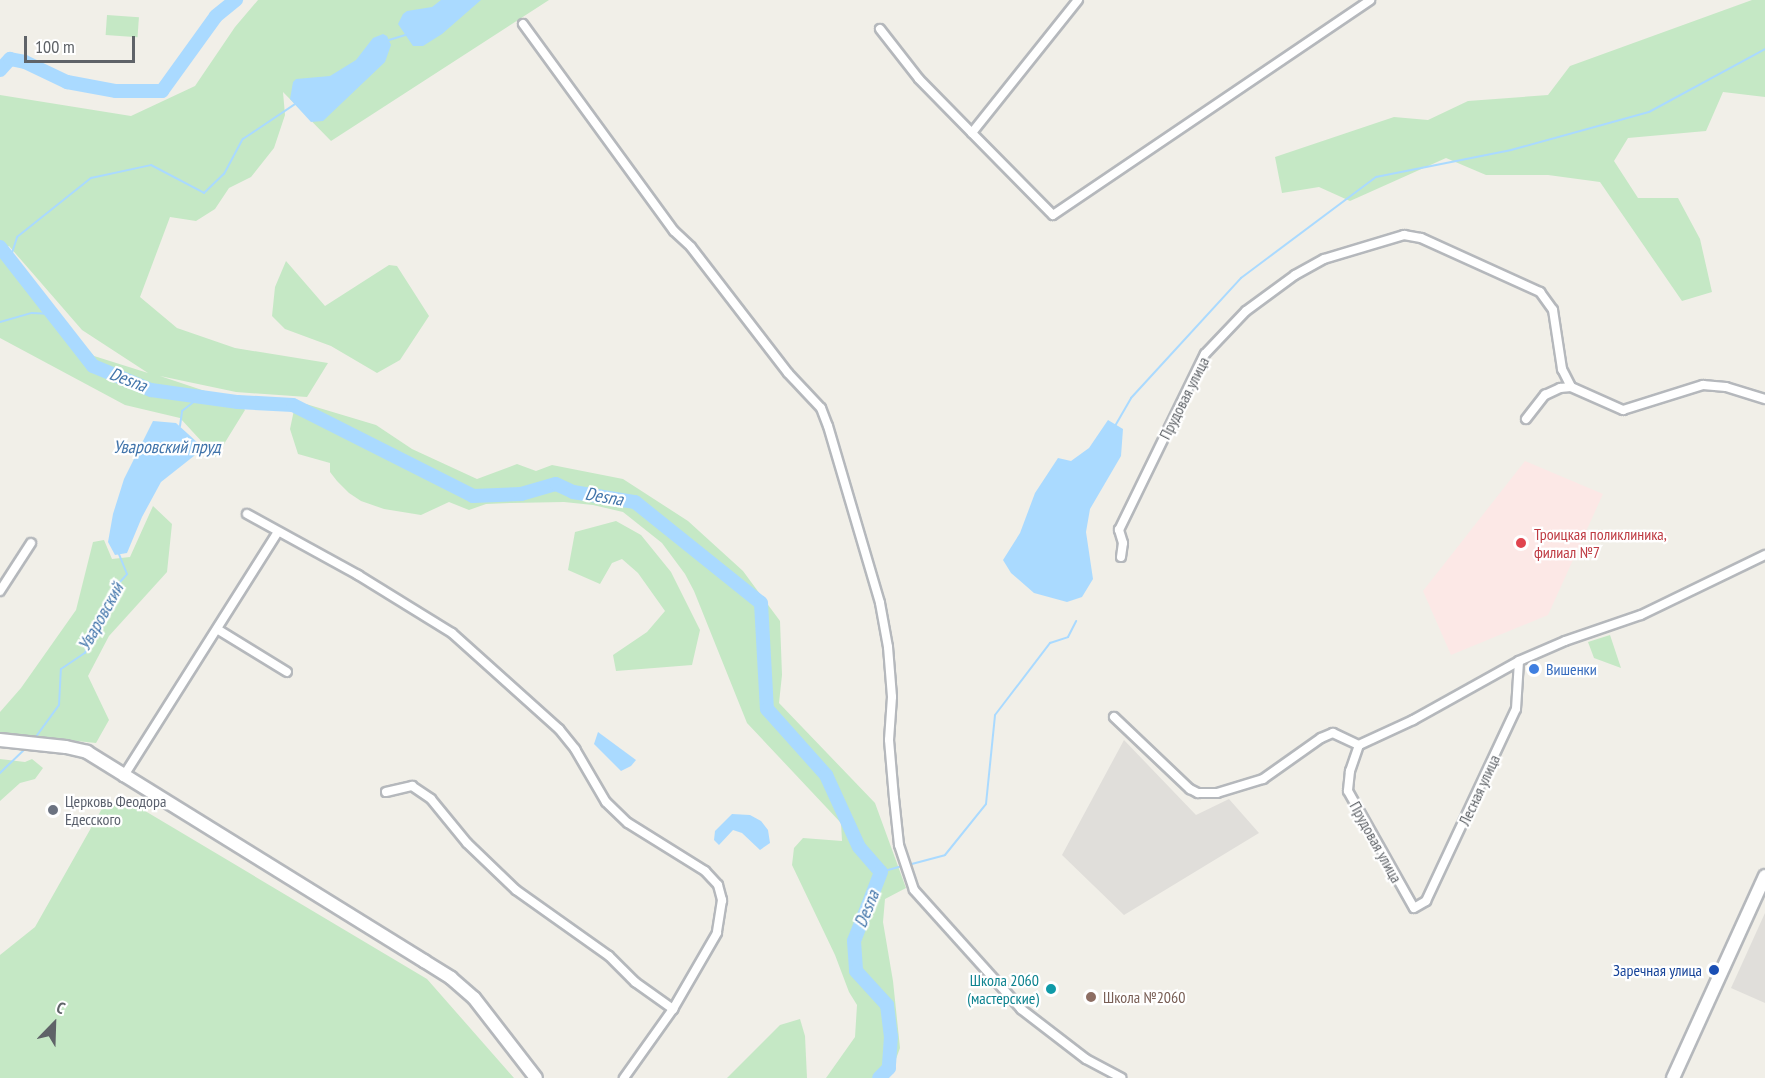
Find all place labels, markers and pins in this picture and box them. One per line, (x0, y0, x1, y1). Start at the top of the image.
place label: Троицкая поликлиника, филиал №7 (1534, 524, 1667, 562)
marker: Троицкая поликлиника, филиал №7 (1512, 534, 1530, 552)
place label: Вишенки (1546, 659, 1597, 679)
marker: Вишенки (1527, 662, 1541, 676)
place label: Церковь Феодора Едесского (65, 791, 167, 829)
marker: Церковь Феодора Едесского (46, 803, 60, 817)
place label: Заречная улица (1613, 960, 1702, 980)
marker: Заречная улица (1707, 963, 1721, 977)
place label: Школа 2060 (мастерские) (967, 970, 1039, 1008)
marker: Школа 2060 (мастерские) (1044, 982, 1058, 996)
place label: Школа №2060 (1103, 987, 1185, 1007)
marker: Школа №2060 (1084, 990, 1098, 1004)

